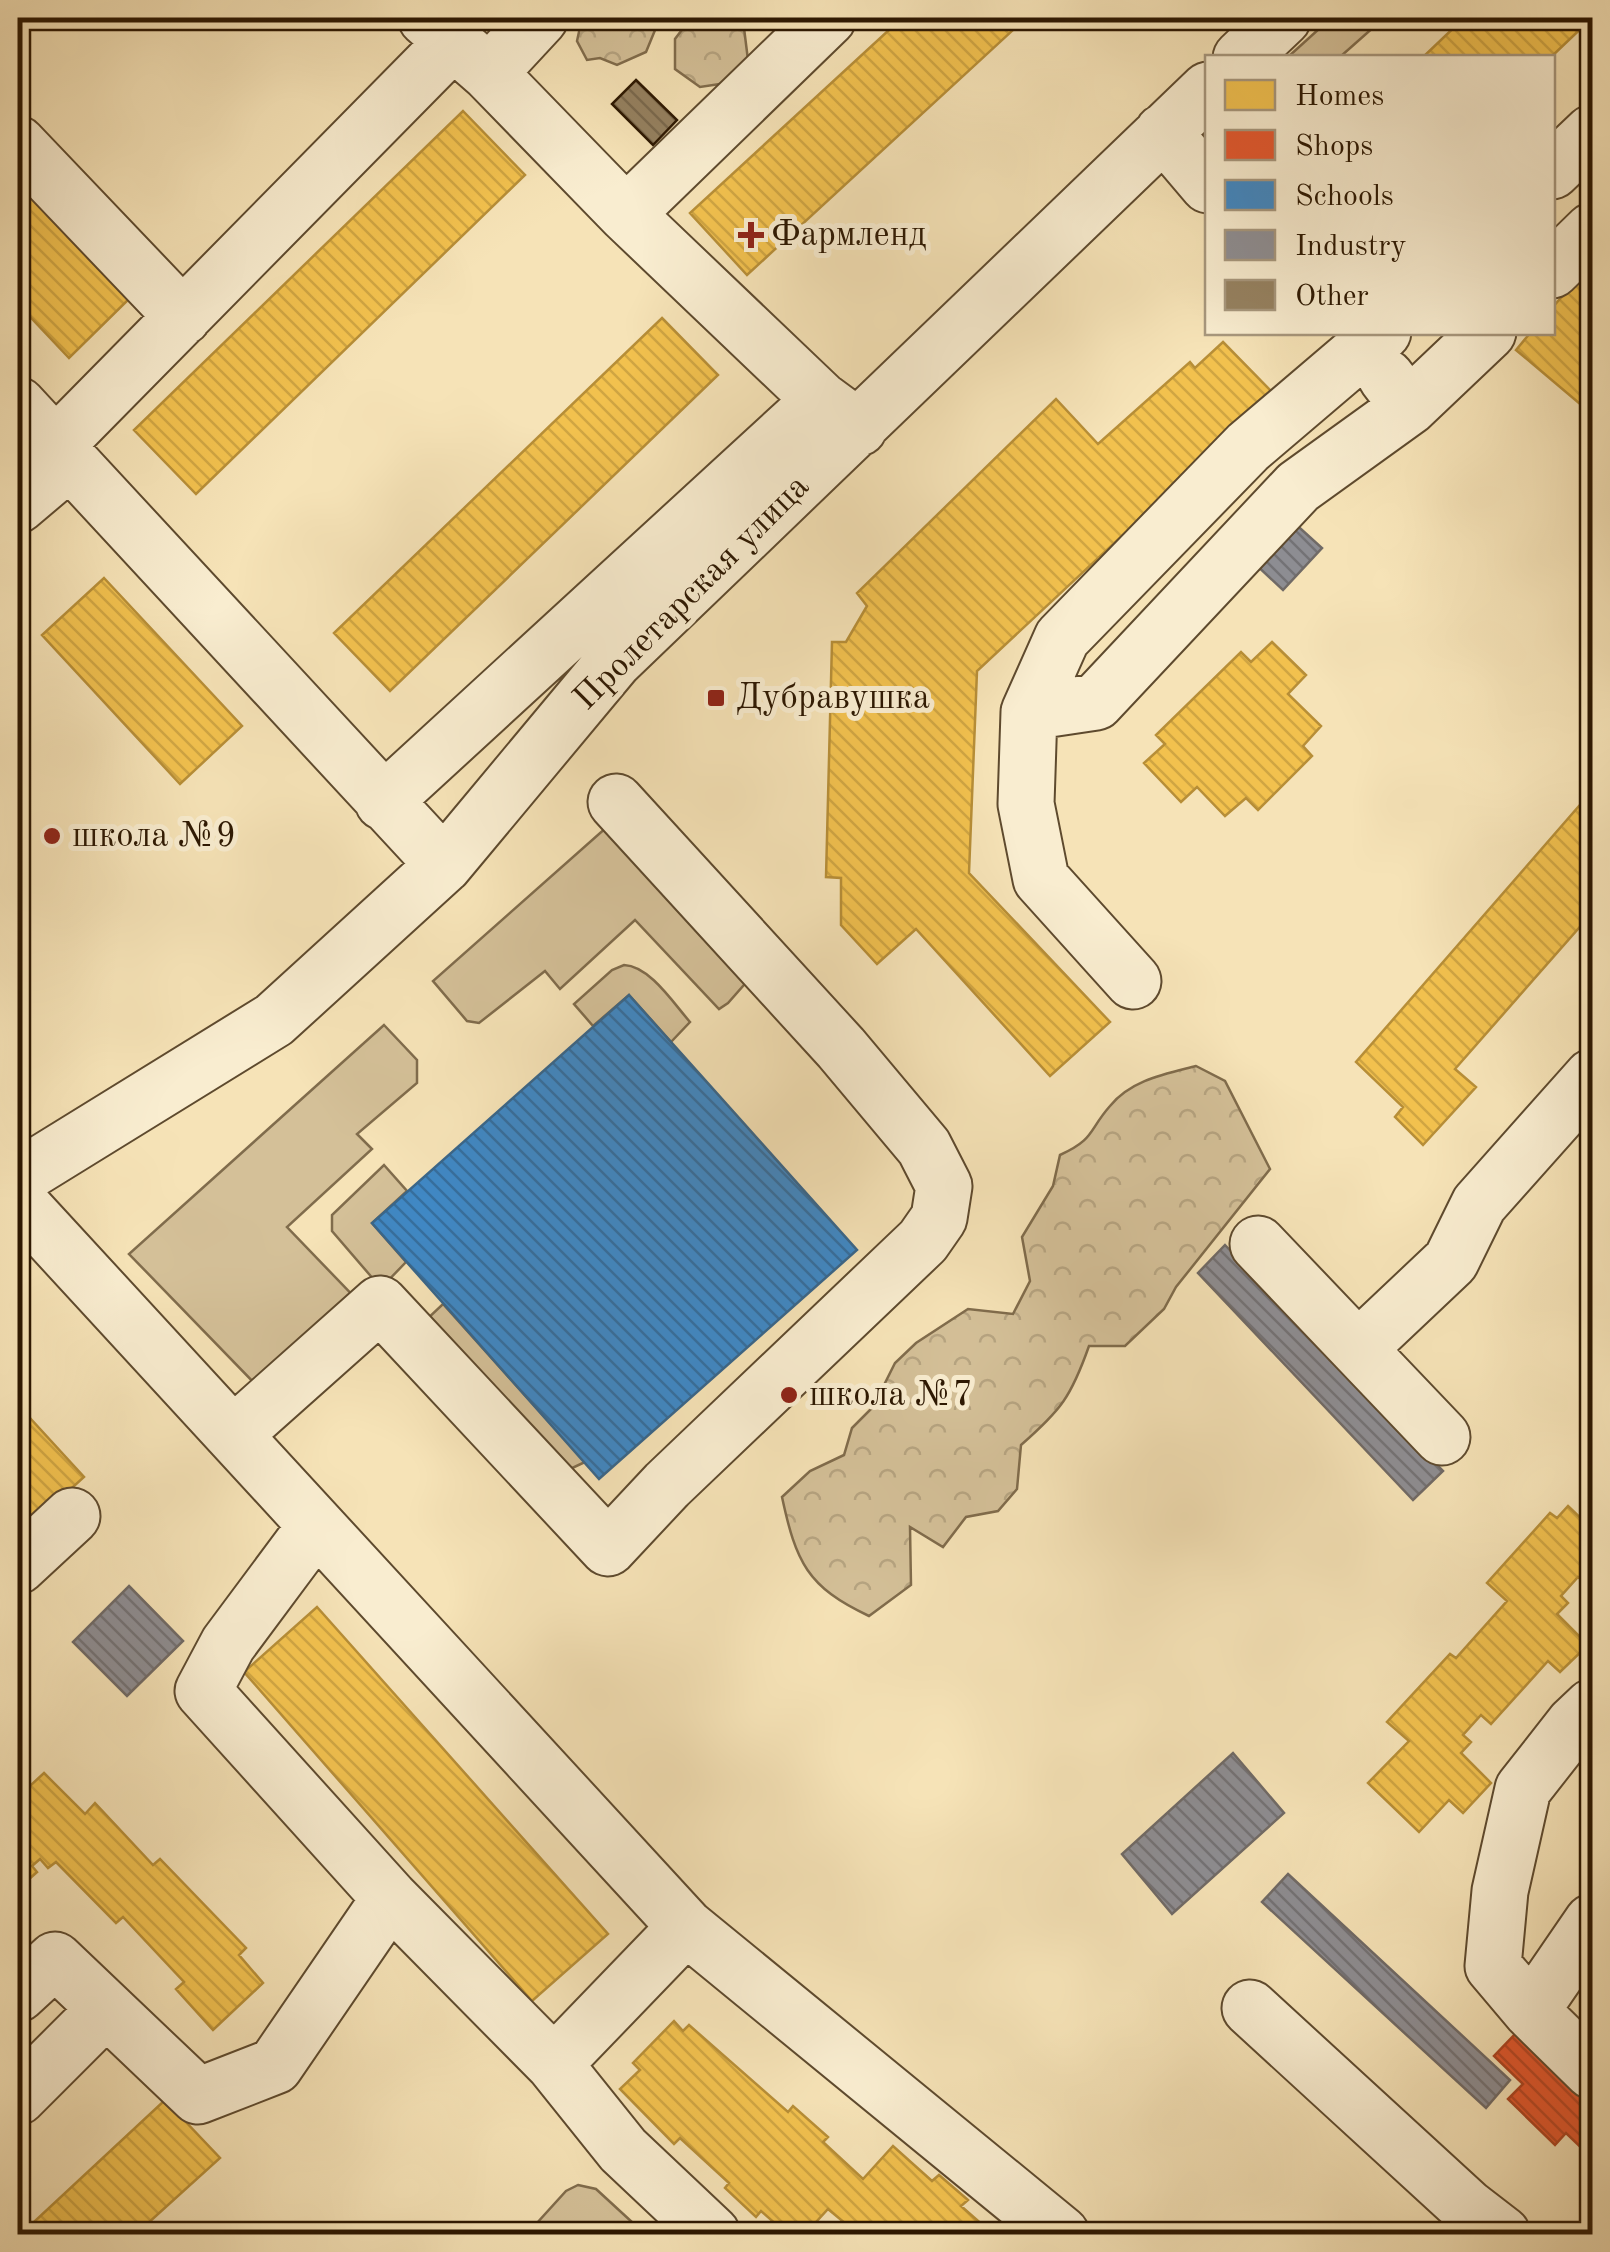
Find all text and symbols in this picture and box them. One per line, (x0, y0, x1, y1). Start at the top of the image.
legend (1205, 55, 1555, 335)
text: Homes (1295, 82, 1384, 112)
text: Shops (1295, 132, 1373, 162)
text: Schools (1295, 182, 1394, 212)
place label: Фармленд (771, 218, 926, 253)
marker: Фармленд (740, 224, 762, 246)
text: Industry (1295, 232, 1407, 262)
text: Other (1295, 282, 1369, 312)
street label: Пролетарская улица (568, 469, 816, 717)
place label: Дубравушка (736, 681, 930, 716)
marker: Дубравушка (705, 687, 727, 709)
place label: школа №9 (72, 819, 236, 854)
marker: школа №9 (41, 825, 63, 847)
place label: школа №7 (809, 1378, 973, 1413)
marker: школа №7 (778, 1384, 800, 1406)

